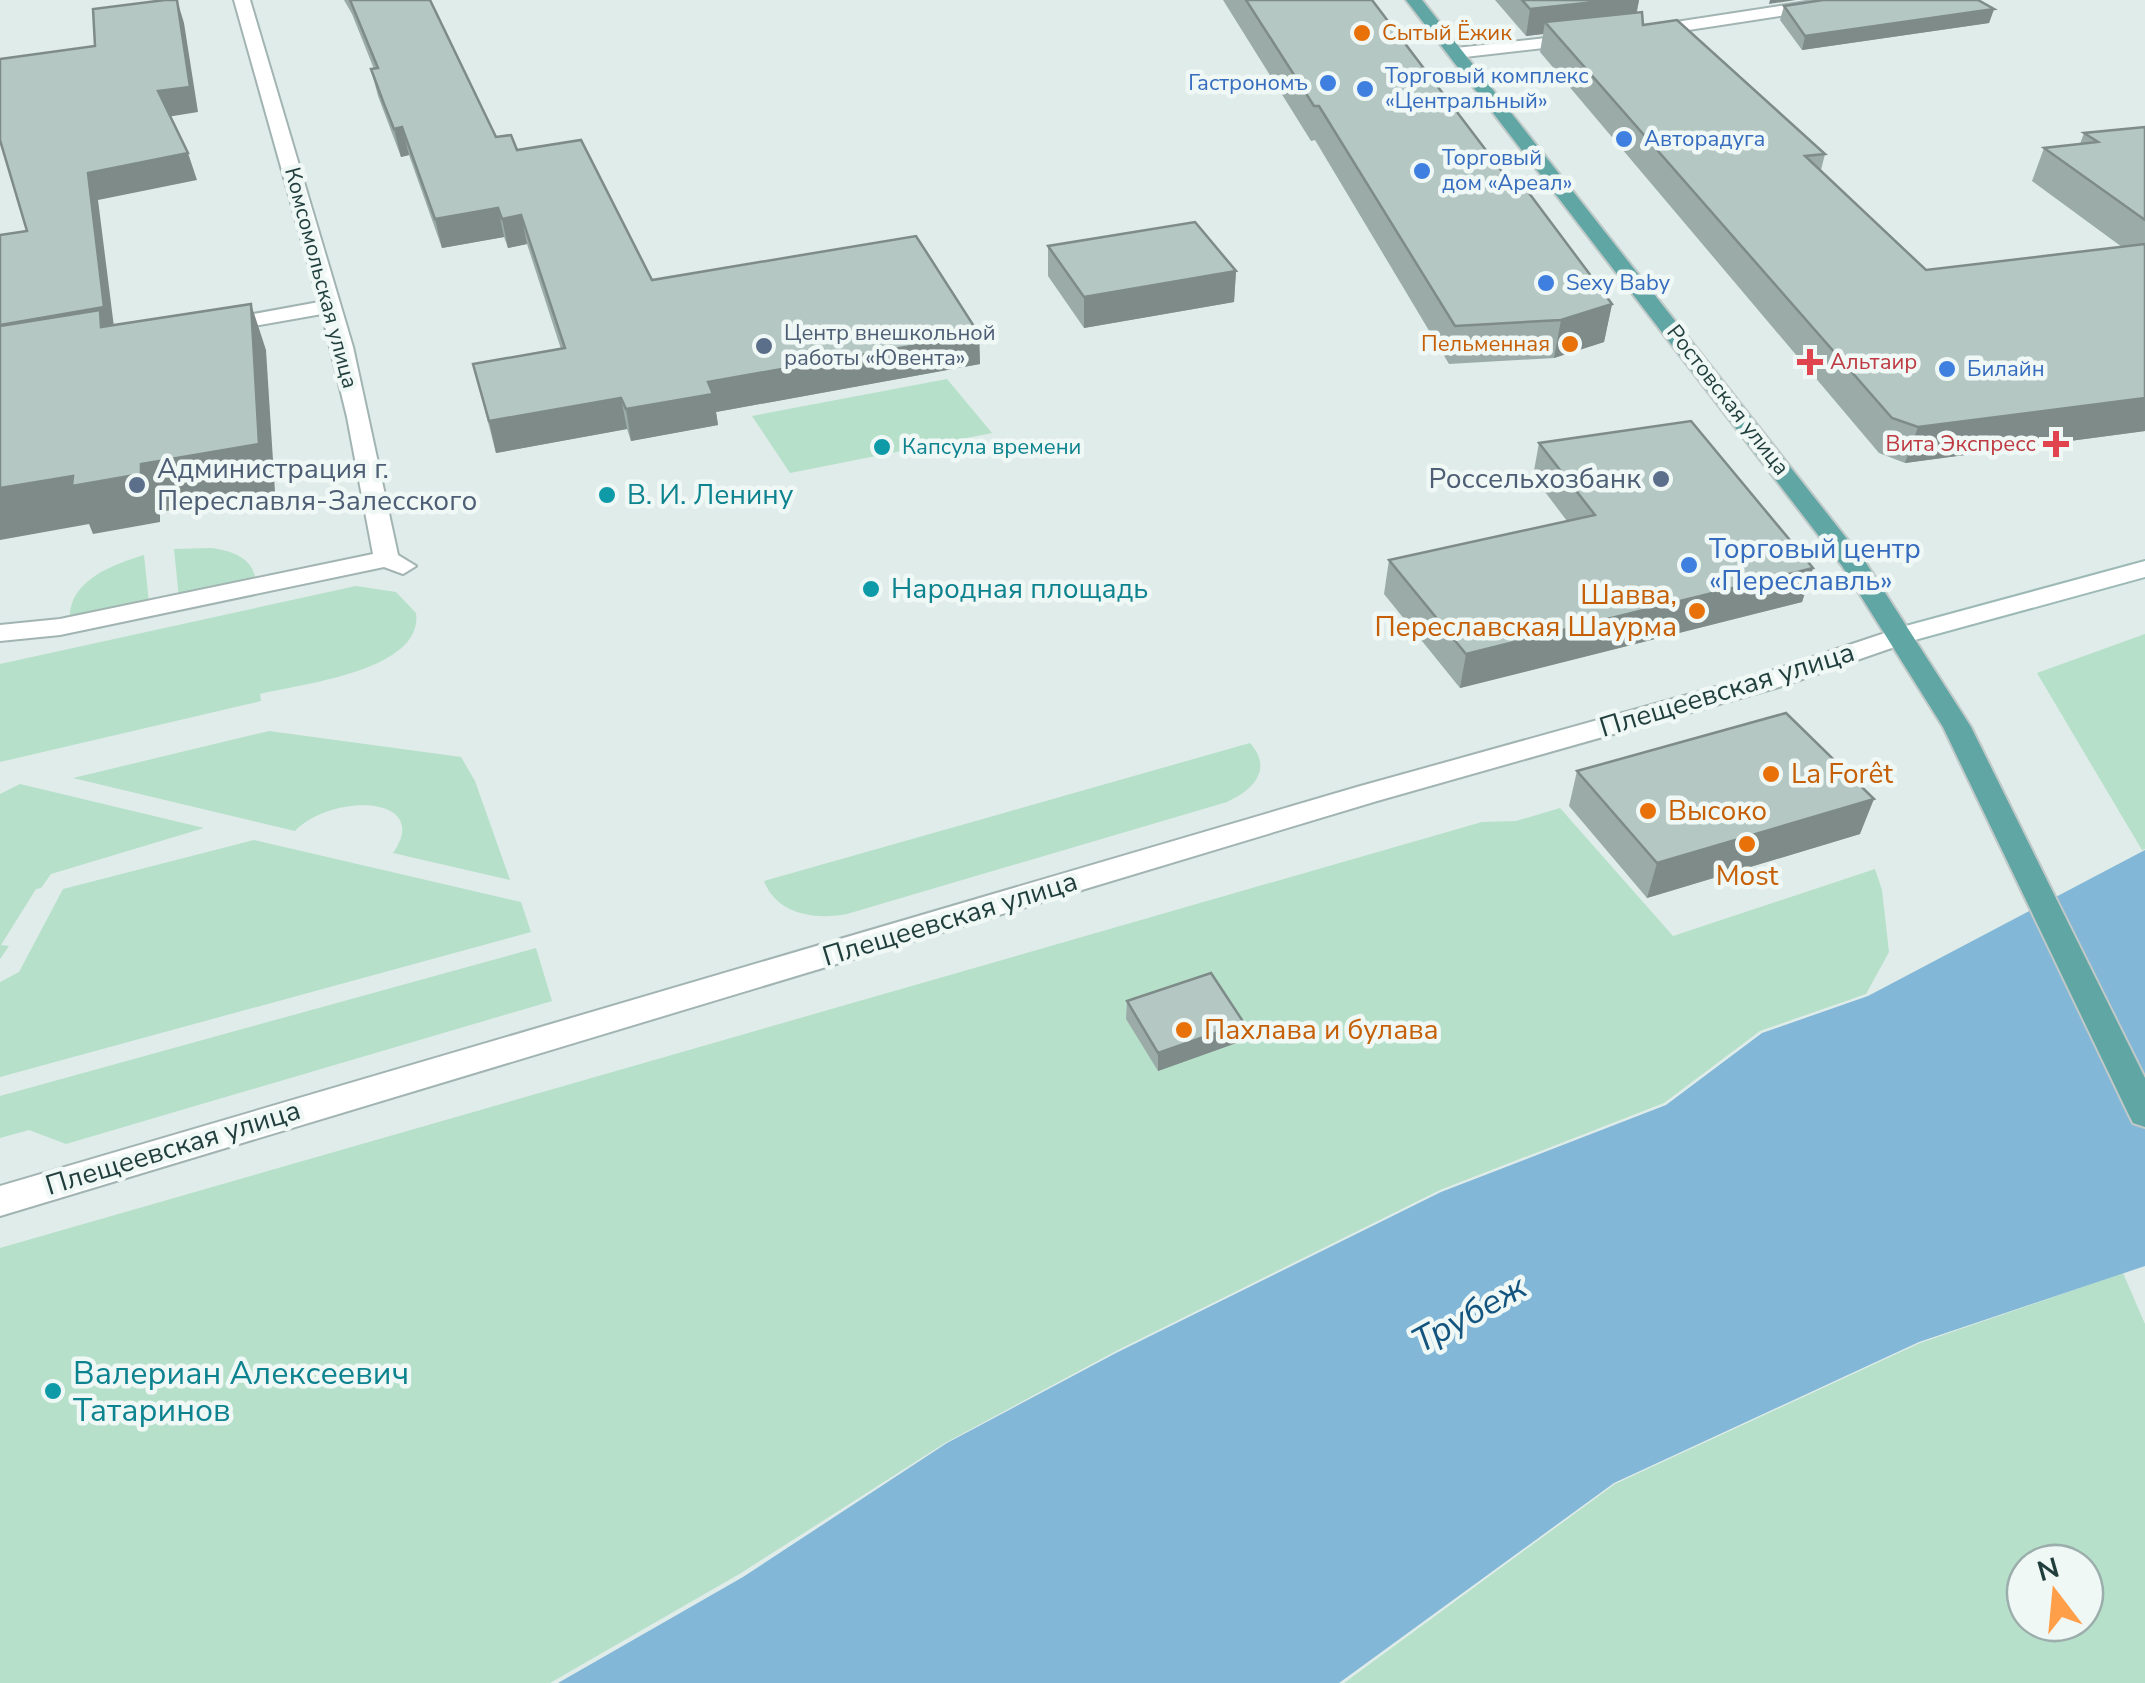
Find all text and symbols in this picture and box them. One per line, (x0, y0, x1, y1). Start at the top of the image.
place label: Сытый Ёжик (1382, 18, 1512, 48)
marker: Сытый Ёжик (1351, 22, 1373, 44)
place label: Торговый комплекс «Центральный» (1385, 61, 1589, 116)
place label: Гастрономъ (1188, 68, 1308, 98)
marker: Гастрономъ (1317, 72, 1339, 94)
marker: Торговый комплекс «Центральный» (1354, 78, 1376, 100)
place label: Авторадуга (1644, 124, 1765, 154)
marker: Авторадуга (1613, 128, 1635, 150)
place label: Торговый дом «Ареал» (1442, 143, 1572, 198)
marker: Торговый дом «Ареал» (1411, 160, 1433, 182)
street label: Комсомольская улица (277, 164, 365, 392)
place label: Sexy Baby (1566, 268, 1671, 298)
marker: Sexy Baby (1535, 272, 1557, 294)
place label: Центр внешкольной работы «Ювента» (784, 318, 996, 373)
street label: Ростовская улица (1660, 319, 1796, 481)
place label: Пельменная (1421, 329, 1550, 359)
marker: Пельменная (1559, 333, 1581, 355)
marker: Центр внешкольной работы «Ювента» (753, 335, 775, 357)
place label: Альтаир (1830, 347, 1917, 377)
marker: Альтаир (1799, 351, 1821, 373)
place label: Билайн (1967, 354, 2045, 384)
marker: Билайн (1936, 358, 1958, 380)
place label: Вита Экспресс (1886, 429, 2036, 459)
place label: Капсула времени (902, 432, 1081, 462)
marker: Вита Экспресс (2045, 433, 2067, 455)
marker: Капсула времени (871, 436, 893, 458)
place label: Администрация г. Переславля-Залесского (157, 450, 477, 520)
place label: Россельхозбанк (1428, 460, 1641, 498)
marker: Россельхозбанк (1650, 468, 1672, 490)
marker: Администрация г. Переславля-Залесского (126, 474, 148, 496)
place label: В. И. Ленину (627, 476, 794, 514)
marker: В. И. Ленину (596, 484, 618, 506)
place label: Торговый центр «Переславль» (1709, 530, 1921, 600)
marker: Торговый центр «Переславль» (1678, 554, 1700, 576)
place label: Народная площадь (891, 570, 1148, 608)
place label: Шавва, Переславская Шаурма (1374, 576, 1677, 646)
marker: Народная площадь (860, 578, 882, 600)
marker: Шавва, Переславская Шаурма (1686, 600, 1708, 622)
street label: Плещеевская улица (1595, 633, 1859, 747)
place label: La Forêt (1791, 755, 1893, 793)
marker: La Forêt (1760, 763, 1782, 785)
place label: Высоко (1668, 792, 1767, 830)
marker: Высоко (1637, 800, 1659, 822)
marker: Most (1736, 833, 1758, 855)
place label: Most (1716, 857, 1779, 895)
street label: Плещеевская улица (818, 862, 1082, 976)
place label: Пахлава и булава (1204, 1011, 1439, 1049)
marker: Пахлава и булава (1173, 1019, 1195, 1041)
street label: Плещеевская улица (41, 1091, 305, 1205)
water label: Трубеж (1404, 1263, 1535, 1364)
place label: Валериан Алексеевич Татаринов (73, 1352, 409, 1432)
marker: Валериан Алексеевич Татаринов (42, 1380, 64, 1402)
north arrow (2005, 1543, 2105, 1643)
text: N (2033, 1549, 2064, 1591)

